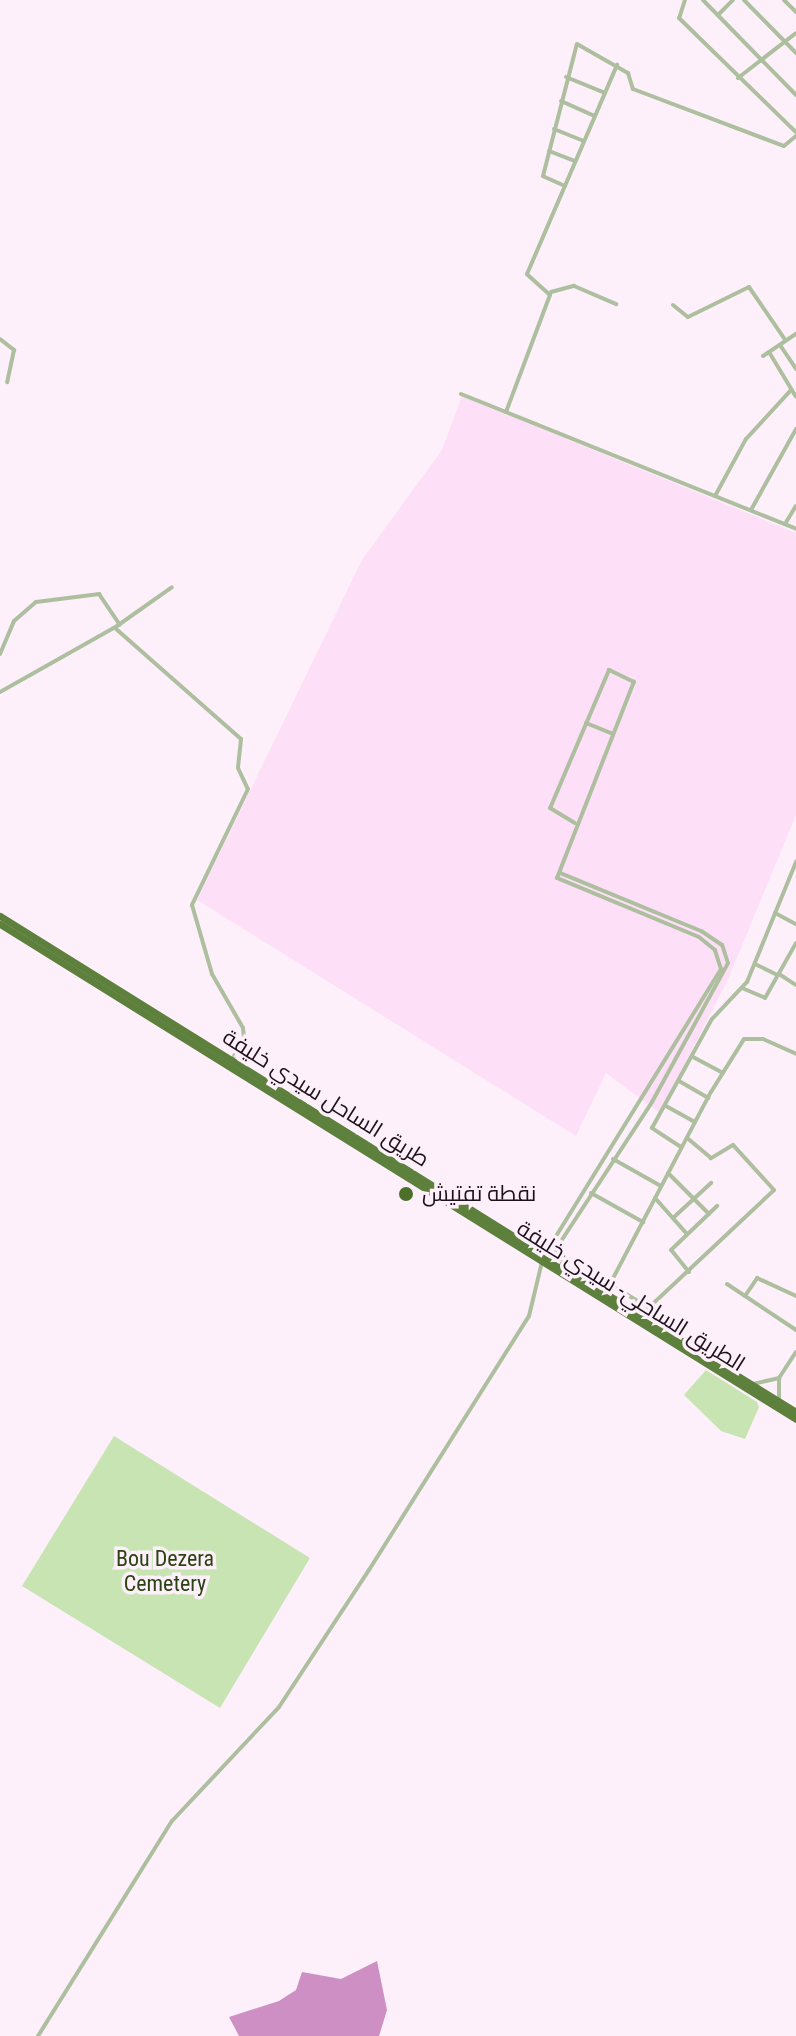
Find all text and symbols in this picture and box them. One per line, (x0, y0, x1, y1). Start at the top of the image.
street label: طريق الساحل سيدي خليفة (218, 1024, 434, 1172)
place label: نقطة تفتيش (422, 1181, 536, 1207)
marker: نقطة تفتيش (397, 1185, 415, 1203)
street label: الطريق الساحلي- سيدي خليفة (512, 1215, 750, 1377)
park label: Bou Dezera Cemetery (116, 1545, 214, 1596)

